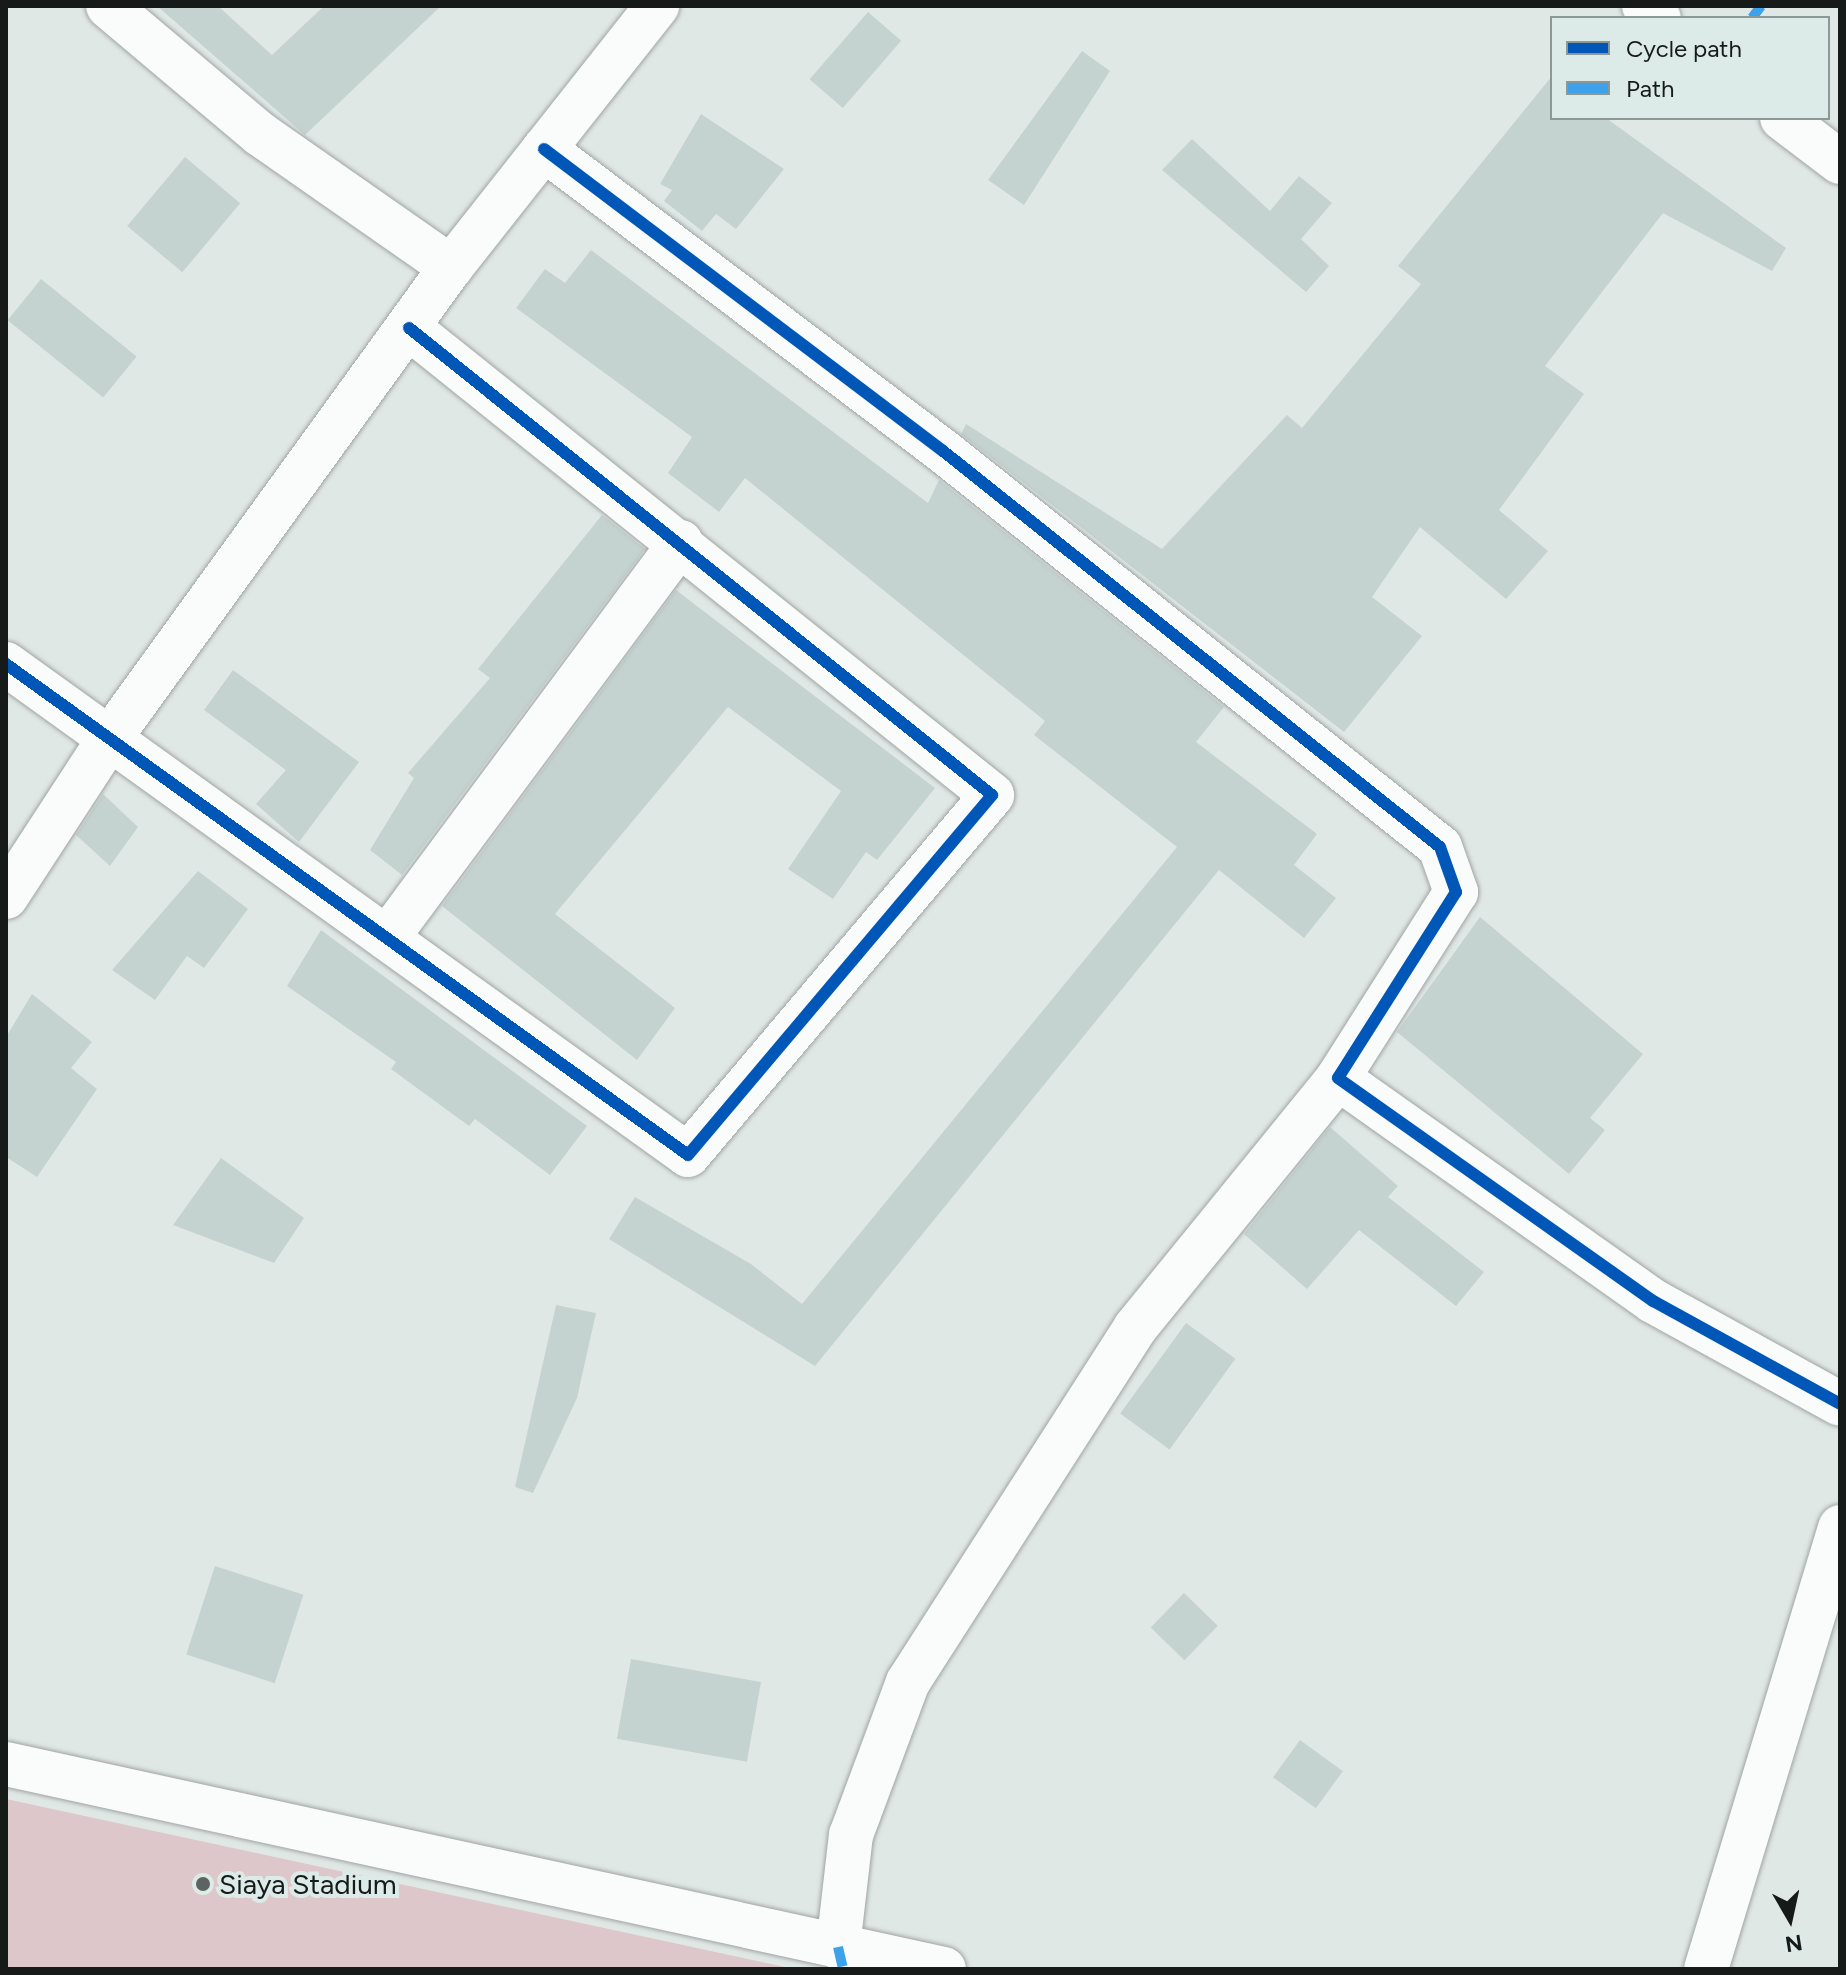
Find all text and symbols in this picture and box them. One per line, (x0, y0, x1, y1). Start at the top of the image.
legend (1550, 16, 1830, 120)
text: Cycle path (1626, 34, 1742, 63)
text: Path (1626, 74, 1674, 103)
place label: Siaya Stadium (219, 1867, 397, 1901)
marker: Siaya Stadium (194, 1875, 212, 1893)
north arrow (1750, 1879, 1830, 1959)
text: N (1783, 1929, 1804, 1958)

